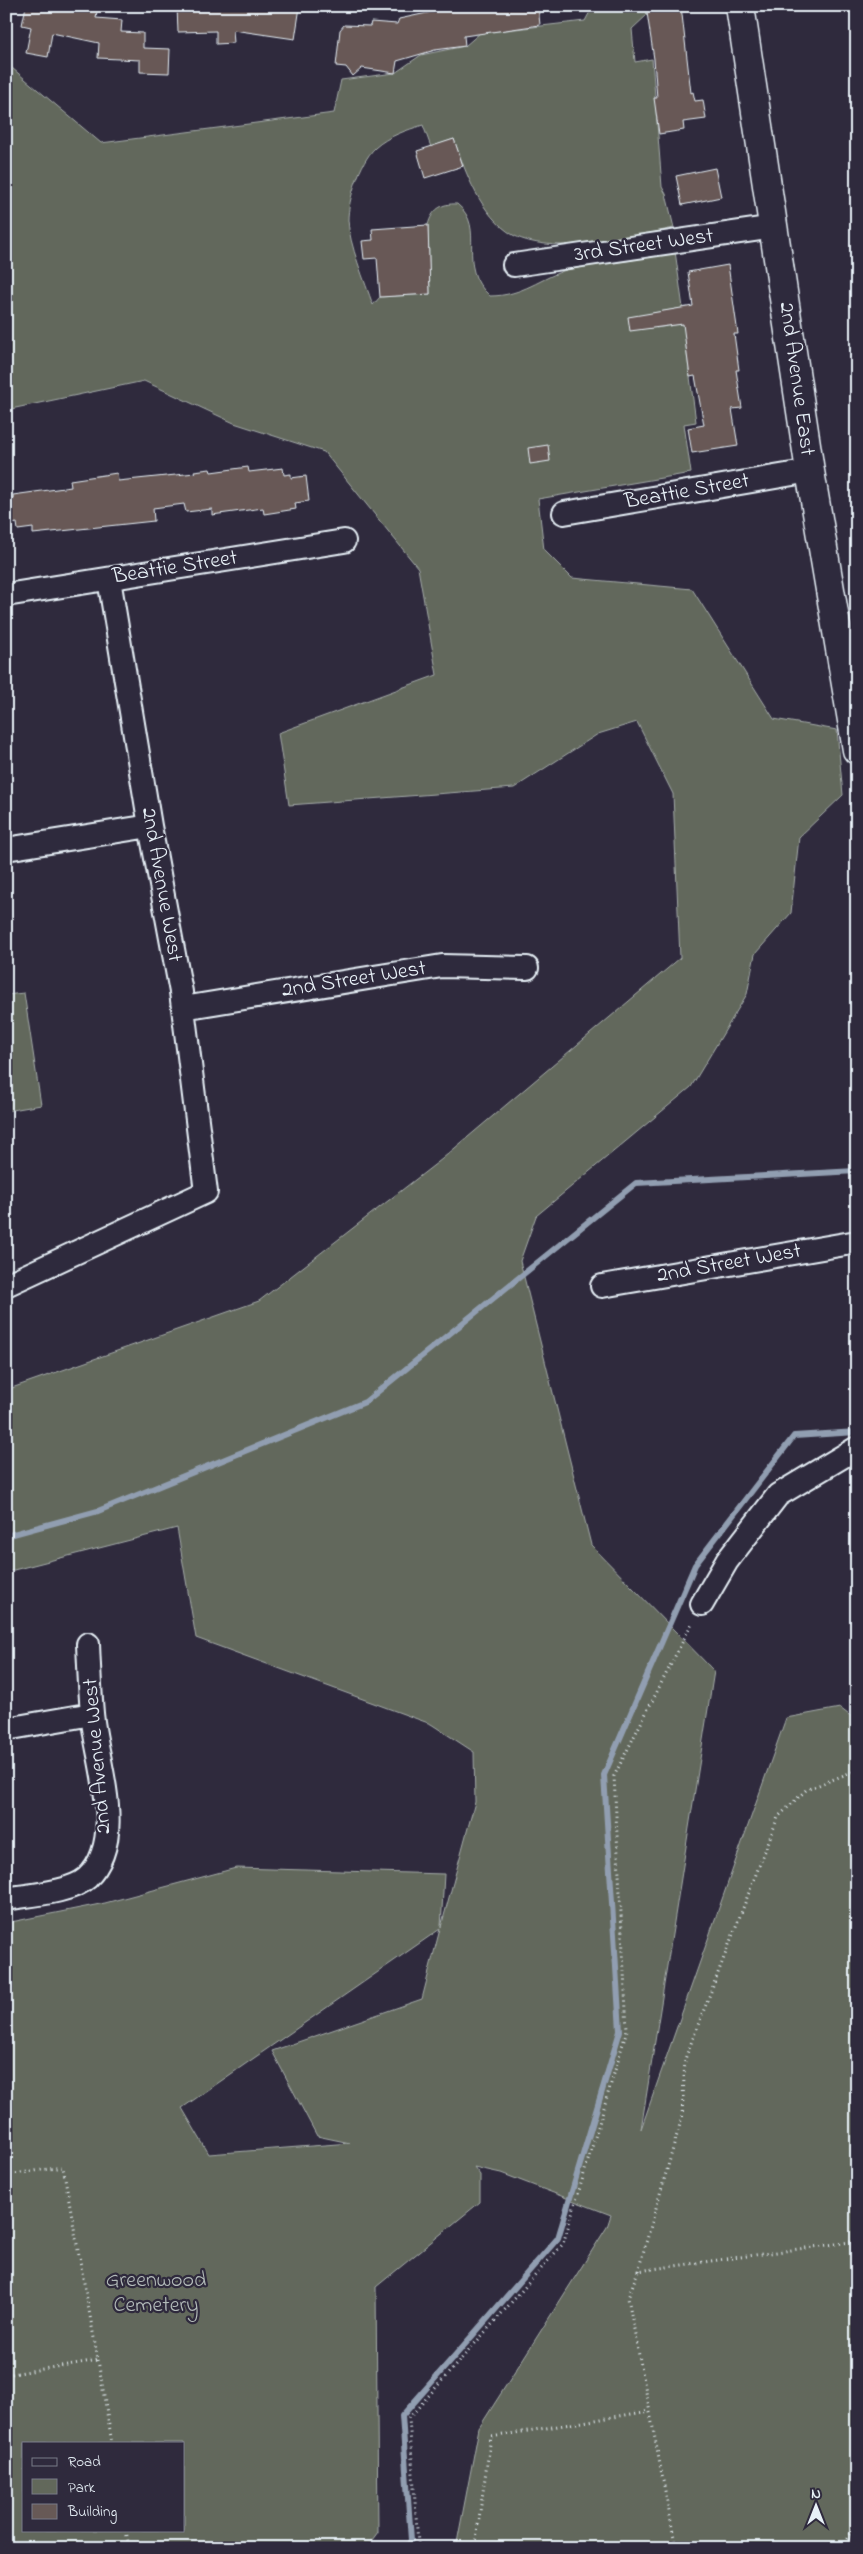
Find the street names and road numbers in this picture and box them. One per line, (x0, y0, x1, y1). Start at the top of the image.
street label: 3rd Street West (572, 220, 716, 272)
street label: 2nd Avenue East (769, 300, 823, 458)
street label: Beattie Street (621, 465, 752, 519)
street label: Beattie Street (109, 542, 240, 594)
street label: 2nd Avenue West (132, 805, 190, 965)
street label: 2nd Street West (279, 953, 429, 1007)
street label: 2nd Street West (654, 1235, 804, 1292)
street label: 2nd Avenue West (75, 1676, 121, 1835)

